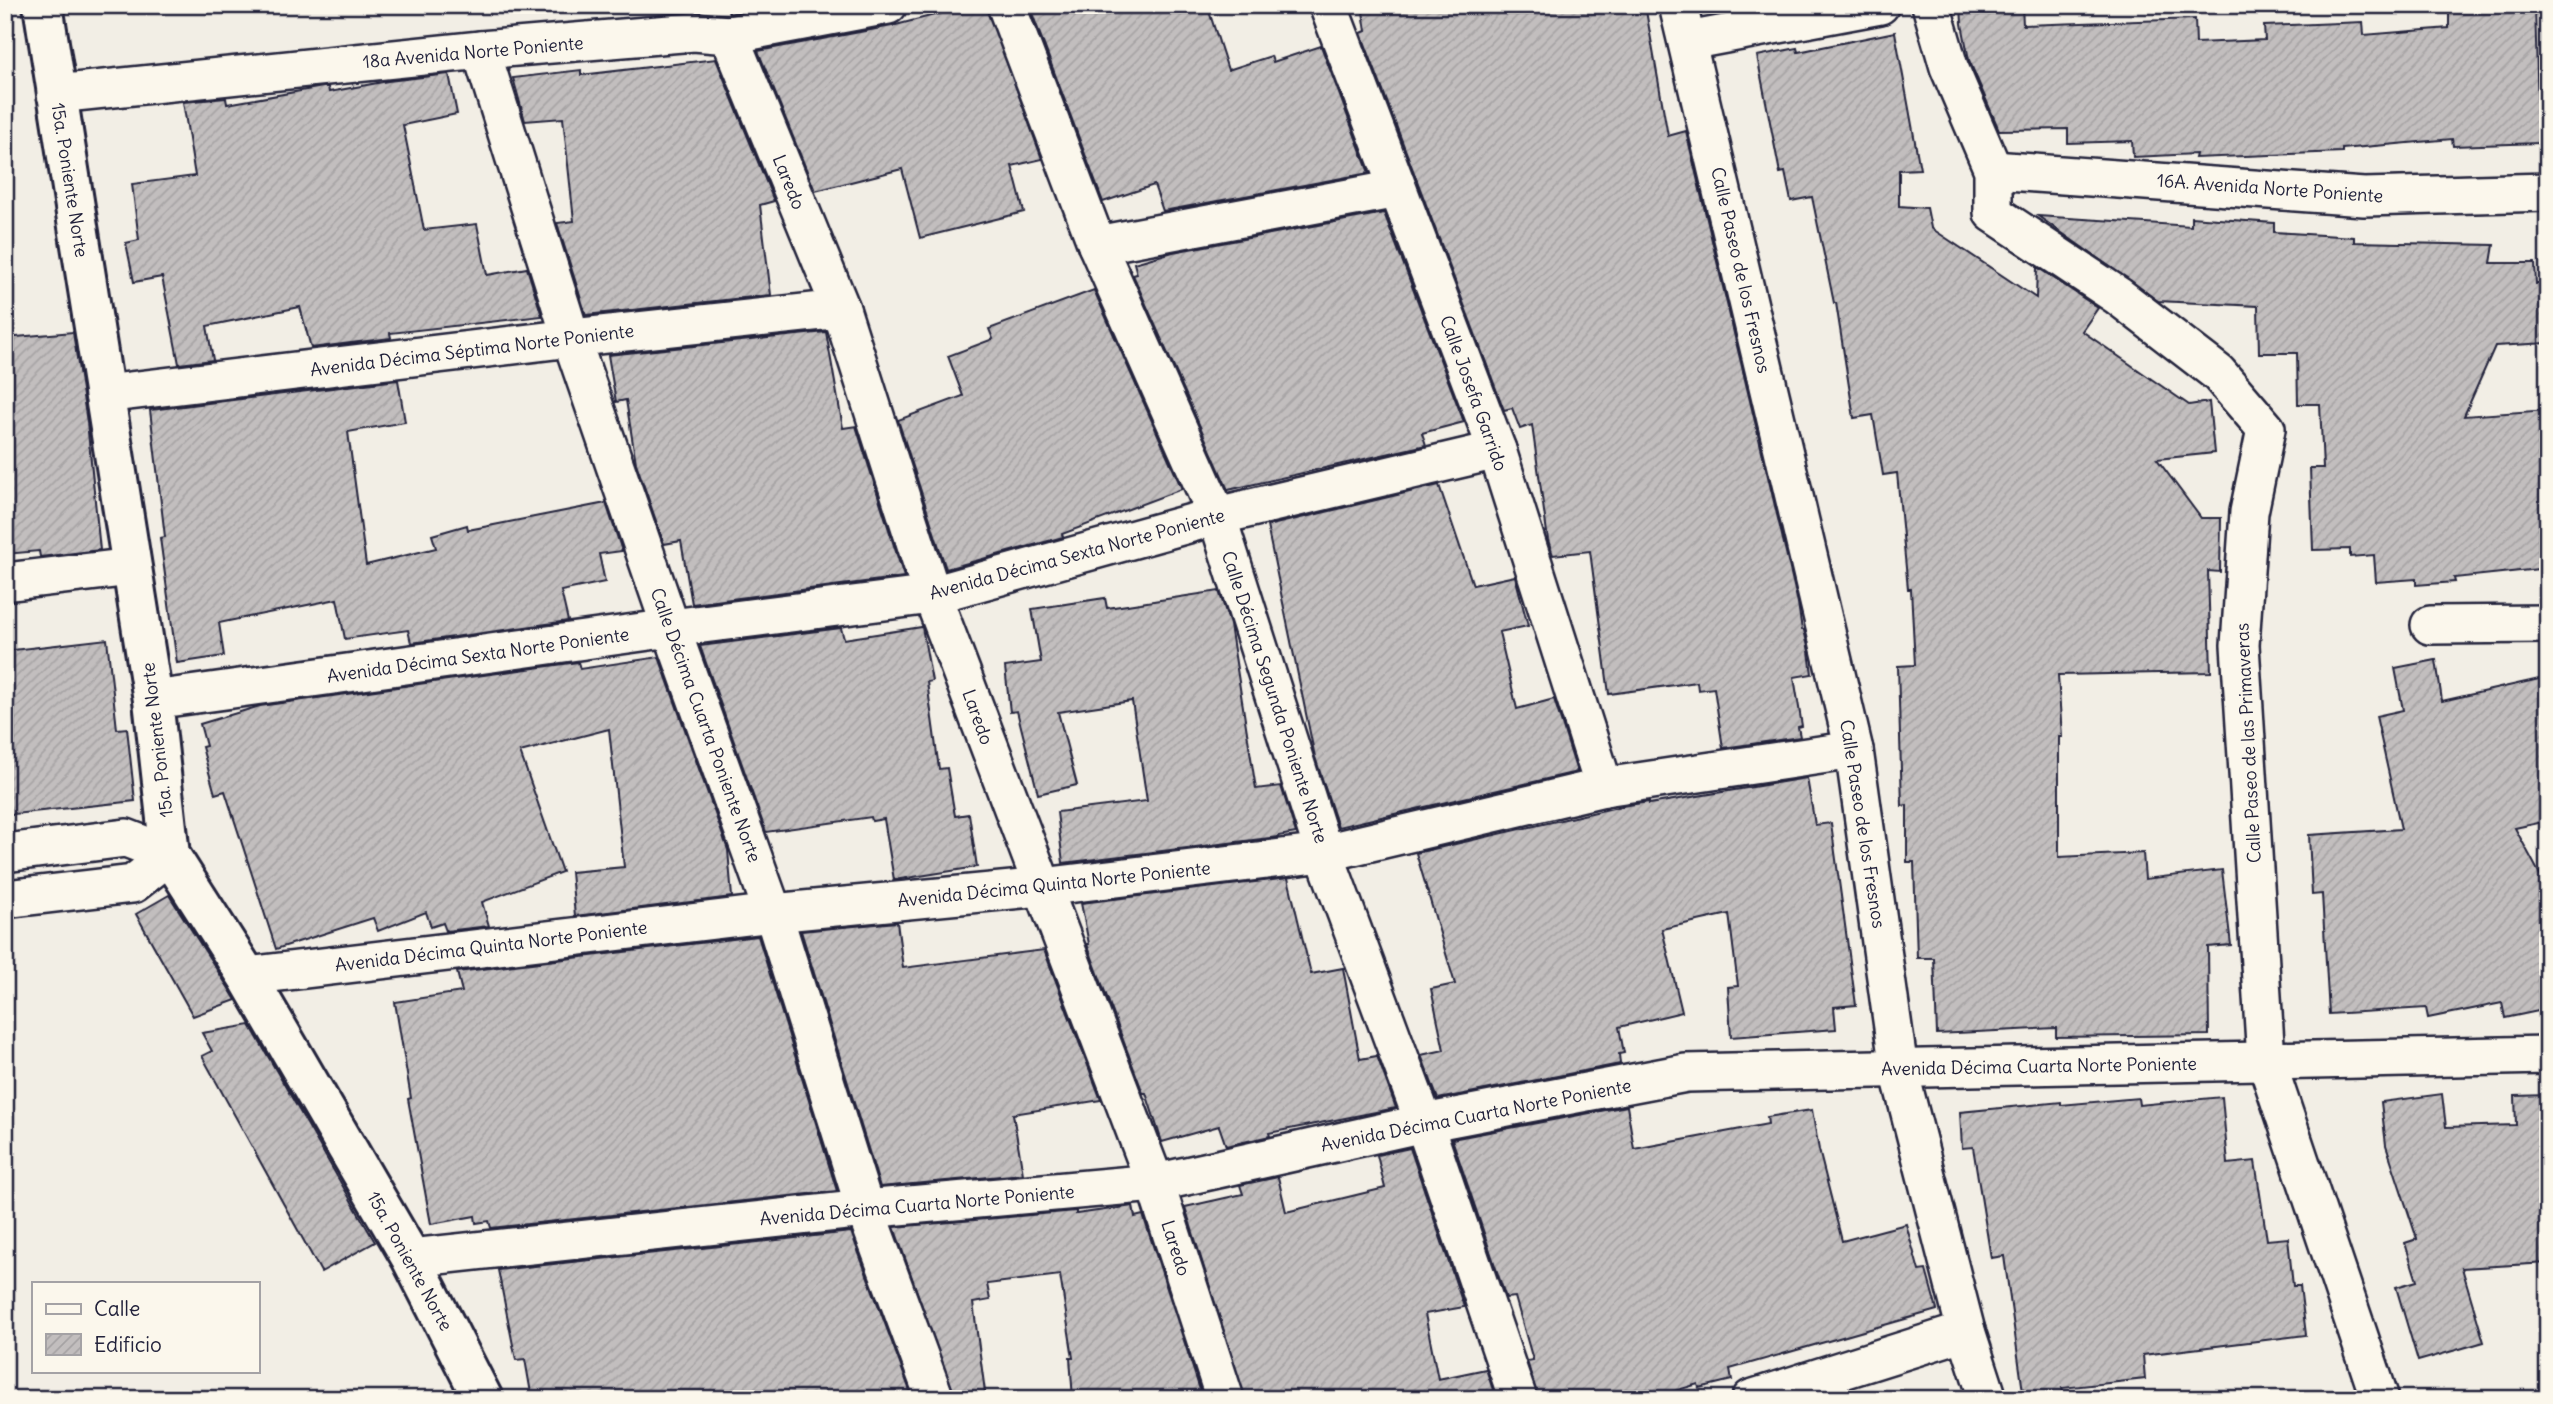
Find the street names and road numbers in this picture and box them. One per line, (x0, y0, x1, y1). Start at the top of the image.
street label: 18a Avenida Norte Poniente (362, 31, 584, 73)
street label: 15a. Poniente Norte (46, 101, 94, 259)
street label: Laredo (768, 151, 810, 213)
street label: Calle Paseo de los Fresnos (1706, 165, 1776, 375)
street label: 16A. Avenida Norte Poniente (2156, 169, 2384, 207)
street label: Calle Josefa Garrido (1435, 312, 1513, 474)
street label: Avenida Décima Séptima Norte Poniente (309, 319, 635, 381)
street label: Avenida Décima Sexta Norte Poniente (927, 503, 1227, 605)
street label: Calle Décima Segunda Poniente Norte (1217, 548, 1333, 846)
street label: Calle Décima Cuarta Poniente Norte (646, 585, 766, 865)
street label: Avenida Décima Sexta Norte Poniente (325, 622, 631, 688)
street label: Calle Paseo de las Primaveras (2230, 622, 2266, 864)
street label: 15a. Poniente Norte (136, 661, 178, 819)
street label: Laredo (957, 686, 999, 748)
street label: Calle Paseo de los Fresnos (1835, 718, 1891, 930)
street label: Avenida Décima Quinta Norte Poniente (896, 856, 1212, 912)
street label: Avenida Décima Quinta Norte Poniente (333, 915, 649, 977)
street label: Avenida Décima Cuarta Norte Poniente (1881, 1052, 2197, 1080)
street label: Avenida Décima Cuarta Norte Poniente (1319, 1074, 1633, 1156)
street label: Avenida Décima Cuarta Norte Poniente (759, 1180, 1075, 1230)
street label: 15a. Poniente Norte (362, 1187, 458, 1335)
street label: Laredo (1156, 1217, 1196, 1279)

